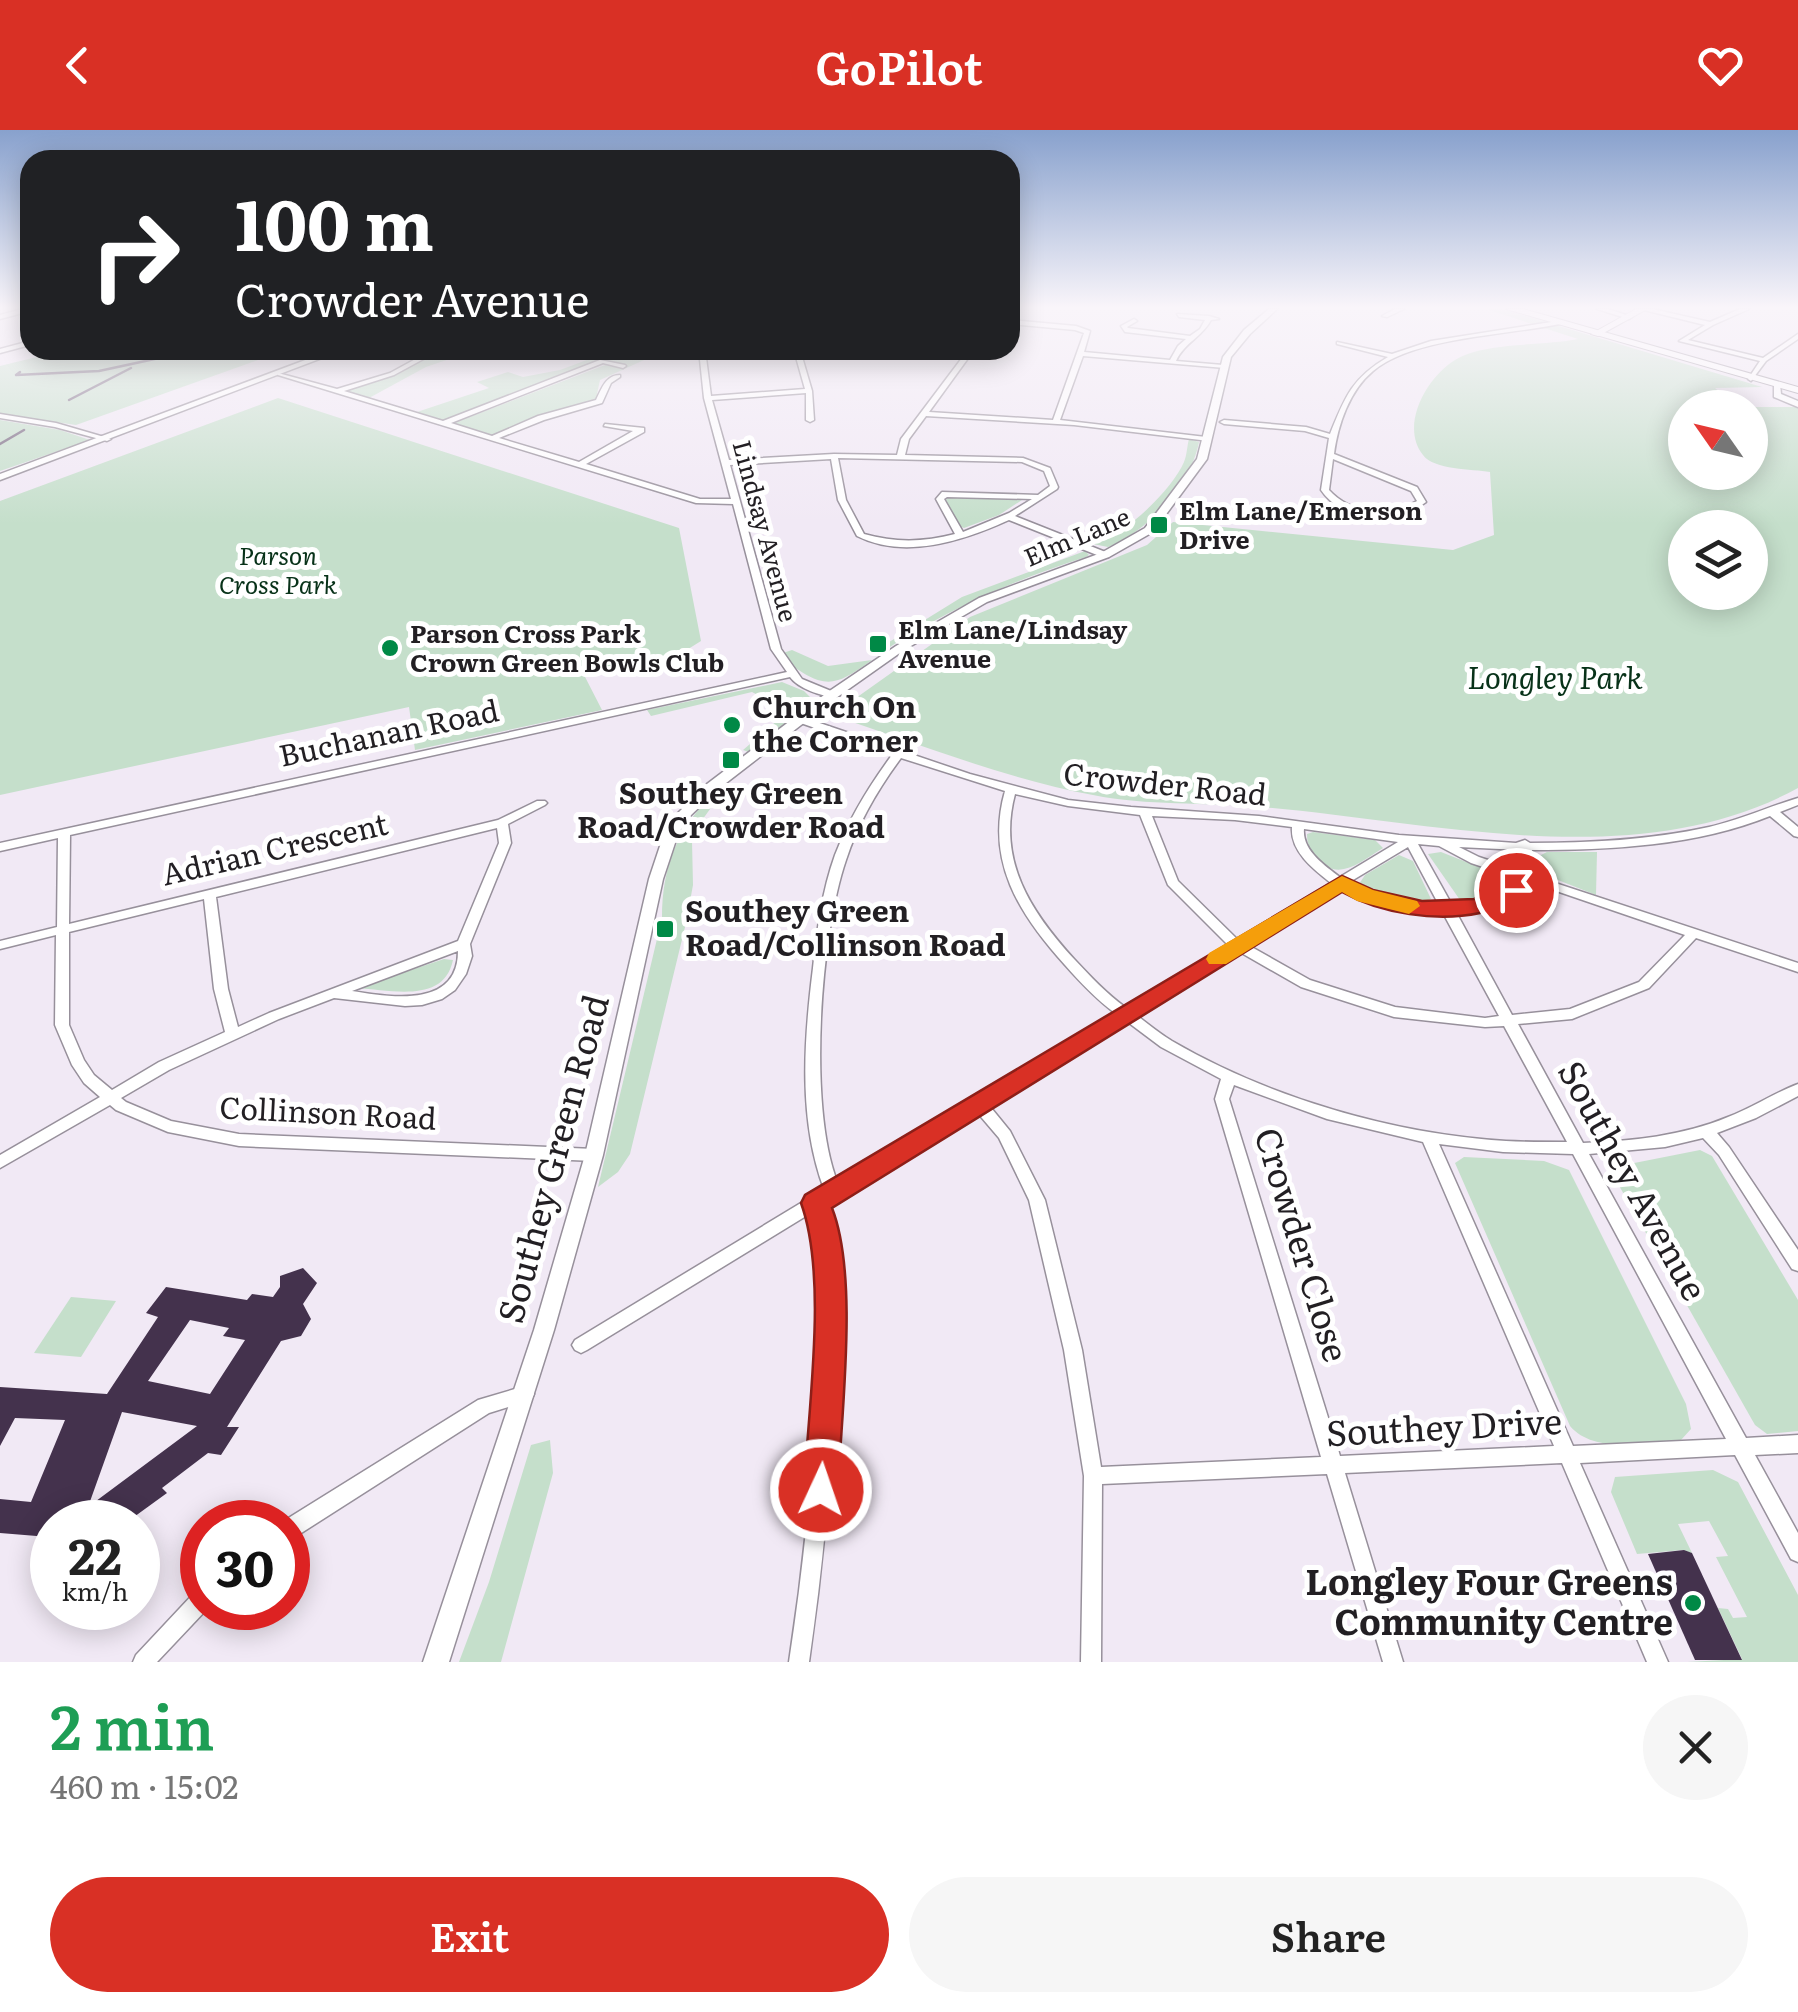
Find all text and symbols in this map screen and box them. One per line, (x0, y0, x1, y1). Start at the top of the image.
text: GoPilot (815, 32, 983, 99)
icon: back (50, 38, 105, 93)
icon: heart (1693, 38, 1748, 93)
text: 100 m (235, 169, 434, 273)
icon: right (70, 190, 200, 320)
text: Crowder Avenue (235, 264, 590, 331)
north arrow (1668, 390, 1768, 490)
map controls (1668, 390, 1768, 610)
street label: Lindsay Avenue (724, 436, 808, 626)
place label: Elm Lane/Emerson Drive (1179, 491, 1422, 557)
street label: Elm Lane (1018, 497, 1135, 574)
button: layers (1668, 510, 1768, 610)
marker: Elm Lane/Emerson Drive (1148, 514, 1170, 536)
park label: Parson Cross Park (219, 536, 338, 602)
place label: Elm Lane/Lindsay Avenue (898, 610, 1128, 676)
place label: Parson Cross Park Crown Green Bowls Club (410, 614, 724, 680)
marker: Elm Lane/Lindsay Avenue (867, 633, 889, 655)
marker: Parson Cross Park Crown Green Bowls Club (379, 637, 401, 659)
park label: Longley Park (1467, 654, 1643, 698)
place label: Church On the Corner (752, 683, 918, 761)
street label: Buchanan Road (274, 686, 502, 776)
marker: Church On the Corner (721, 714, 743, 736)
marker: Southey Green Road/Crowder Road (720, 749, 742, 771)
street label: Crowder Road (1062, 749, 1269, 815)
place label: Southey Green Road/Crowder Road (577, 769, 885, 847)
street label: Adrian Crescent (157, 800, 392, 894)
pin (1474, 848, 1559, 933)
icon: arrive (1489, 863, 1544, 918)
place label: Southey Green Road/Collinson Road (685, 887, 1006, 965)
marker: Southey Green Road/Collinson Road (654, 918, 676, 940)
street label: Southey Green Road (482, 988, 620, 1328)
street label: Southey Avenue (1547, 1050, 1722, 1309)
street label: Collinson Road (219, 1083, 438, 1139)
street label: Crowder Close (1244, 1121, 1364, 1368)
street label: Southey Drive (1324, 1393, 1563, 1457)
position arrow (769, 1438, 873, 1542)
speed limit sign: 30 (180, 1500, 310, 1630)
text: 22 (68, 1516, 122, 1590)
place label: Longley Four Greens Community Centre (1305, 1554, 1673, 1646)
text: km/h (62, 1572, 128, 1609)
marker: Longley Four Greens Community Centre (1682, 1592, 1704, 1614)
text: 2 min (50, 1679, 215, 1768)
button: close (1643, 1695, 1748, 1800)
text: 460 m · 15:02 (50, 1761, 239, 1809)
button: Exit (50, 1877, 889, 1992)
button: Share (909, 1877, 1748, 1992)

